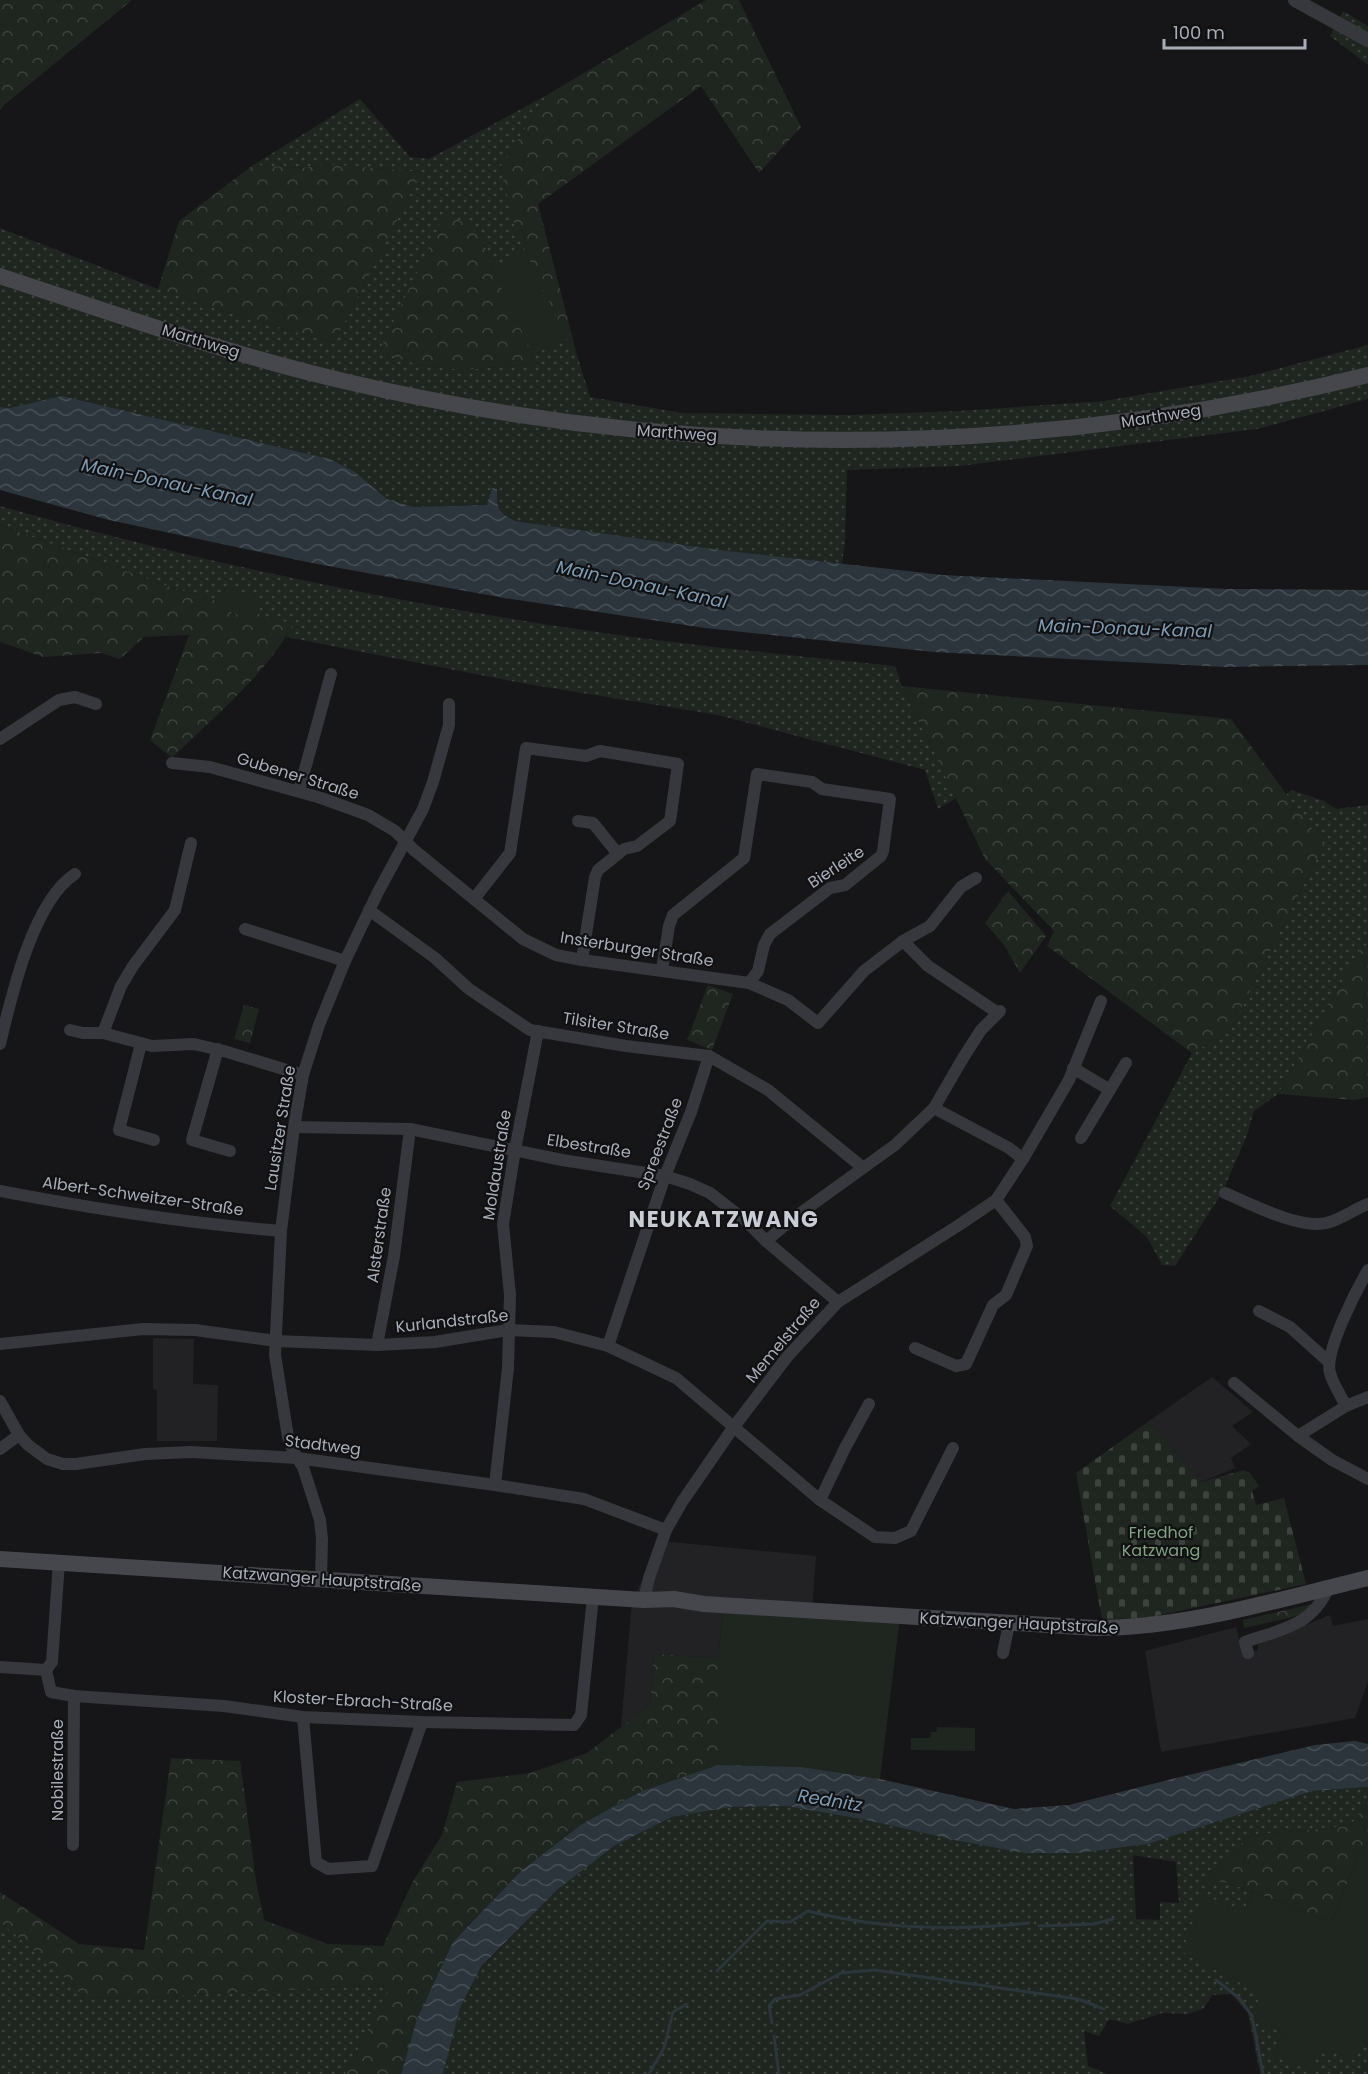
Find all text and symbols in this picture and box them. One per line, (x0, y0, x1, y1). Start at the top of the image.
scale bar (1164, 12, 1305, 50)
text: 100 m (1173, 20, 1225, 45)
street label: Marthweg (159, 318, 243, 364)
street label: Marthweg (1119, 398, 1203, 434)
street label: Marthweg (636, 419, 718, 447)
water label: Main-Donau-Kanal (79, 452, 255, 512)
water label: Main-Donau-Kanal (554, 554, 730, 614)
water label: Main-Donau-Kanal (1038, 612, 1213, 644)
street label: Gubener Straße (234, 746, 362, 806)
street label: Bierleite (803, 840, 869, 894)
street label: Insterburger Straße (559, 926, 715, 972)
street label: Tilsiter Straße (561, 1006, 671, 1046)
street label: Lausitzer Straße (259, 1064, 301, 1192)
street label: Spreestraße (632, 1094, 688, 1194)
street label: Moldaustraße (477, 1108, 517, 1222)
street label: Elbestraße (545, 1128, 633, 1164)
street label: Albert-Schweitzer-Straße (41, 1170, 245, 1222)
street label: Alsterstraße (361, 1186, 397, 1284)
district label: NEUKATZWANG (629, 1204, 819, 1235)
street label: Memelstraße (740, 1292, 826, 1388)
street label: Kurlandstraße (394, 1304, 510, 1338)
street label: Stadtweg (284, 1429, 362, 1461)
park label: Friedhof Katzwang (1122, 1521, 1200, 1562)
street label: Katzwanger Hauptstraße (222, 1561, 422, 1597)
street label: Katzwanger Hauptstraße (919, 1606, 1119, 1640)
street label: Kloster-Ebrach-Straße (272, 1685, 454, 1717)
street label: Nobilestraße (46, 1719, 69, 1821)
water label: Rednitz (796, 1783, 865, 1818)

